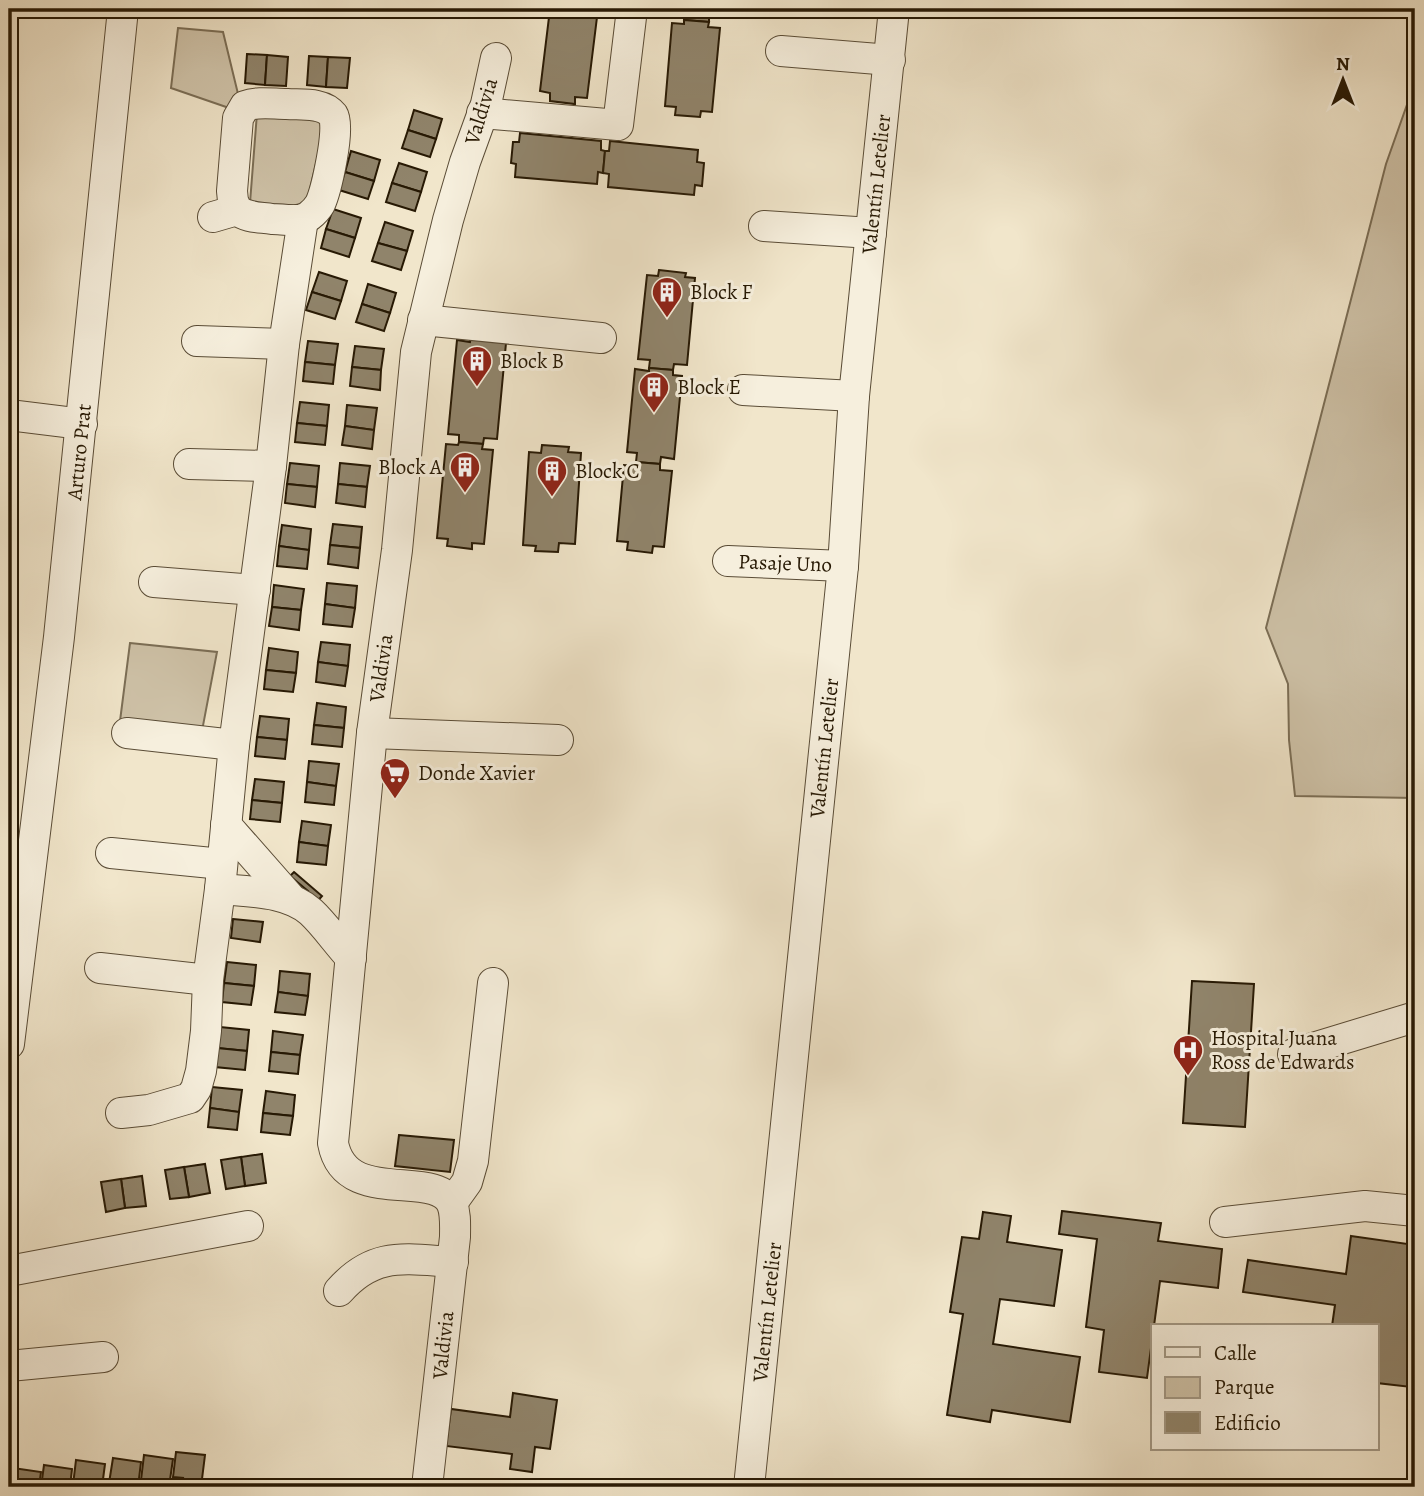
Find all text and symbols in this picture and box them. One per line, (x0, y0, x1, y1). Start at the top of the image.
north arrow (1308, 46, 1378, 116)
text: N (1336, 51, 1350, 77)
street label: Valdivia (457, 74, 504, 149)
street label: Valentín Letelier (855, 113, 897, 256)
building icon: Block F (650, 275, 684, 319)
place label: Block F (690, 278, 753, 306)
building icon: Block B (460, 344, 494, 388)
place label: Block B (500, 347, 564, 375)
building icon: Block E (637, 370, 671, 414)
place label: Block E (677, 373, 741, 401)
street label: Arturo Prat (60, 402, 98, 502)
building icon: Block A (448, 450, 482, 494)
place label: Block A (378, 453, 443, 481)
building icon: Block C (535, 454, 569, 498)
place label: Block C (575, 457, 640, 485)
street label: Pasaje Uno (738, 547, 832, 579)
street label: Valdivia (362, 632, 400, 705)
street label: Valentín Letelier (803, 677, 845, 820)
supermarket icon: Donde Xavier (378, 756, 412, 800)
place label: Donde Xavier (418, 759, 535, 787)
place label: Hospital Juana Ross de Edwards (1211, 1024, 1355, 1076)
hospital icon: Hospital Juana Ross de Edwards (1171, 1033, 1205, 1077)
street label: Valentín Letelier (746, 1241, 788, 1384)
street label: Valdivia (425, 1309, 461, 1381)
legend (1151, 1324, 1378, 1450)
text: Calle (1214, 1339, 1257, 1367)
text: Parque (1214, 1373, 1274, 1401)
text: Edificio (1214, 1409, 1281, 1437)

